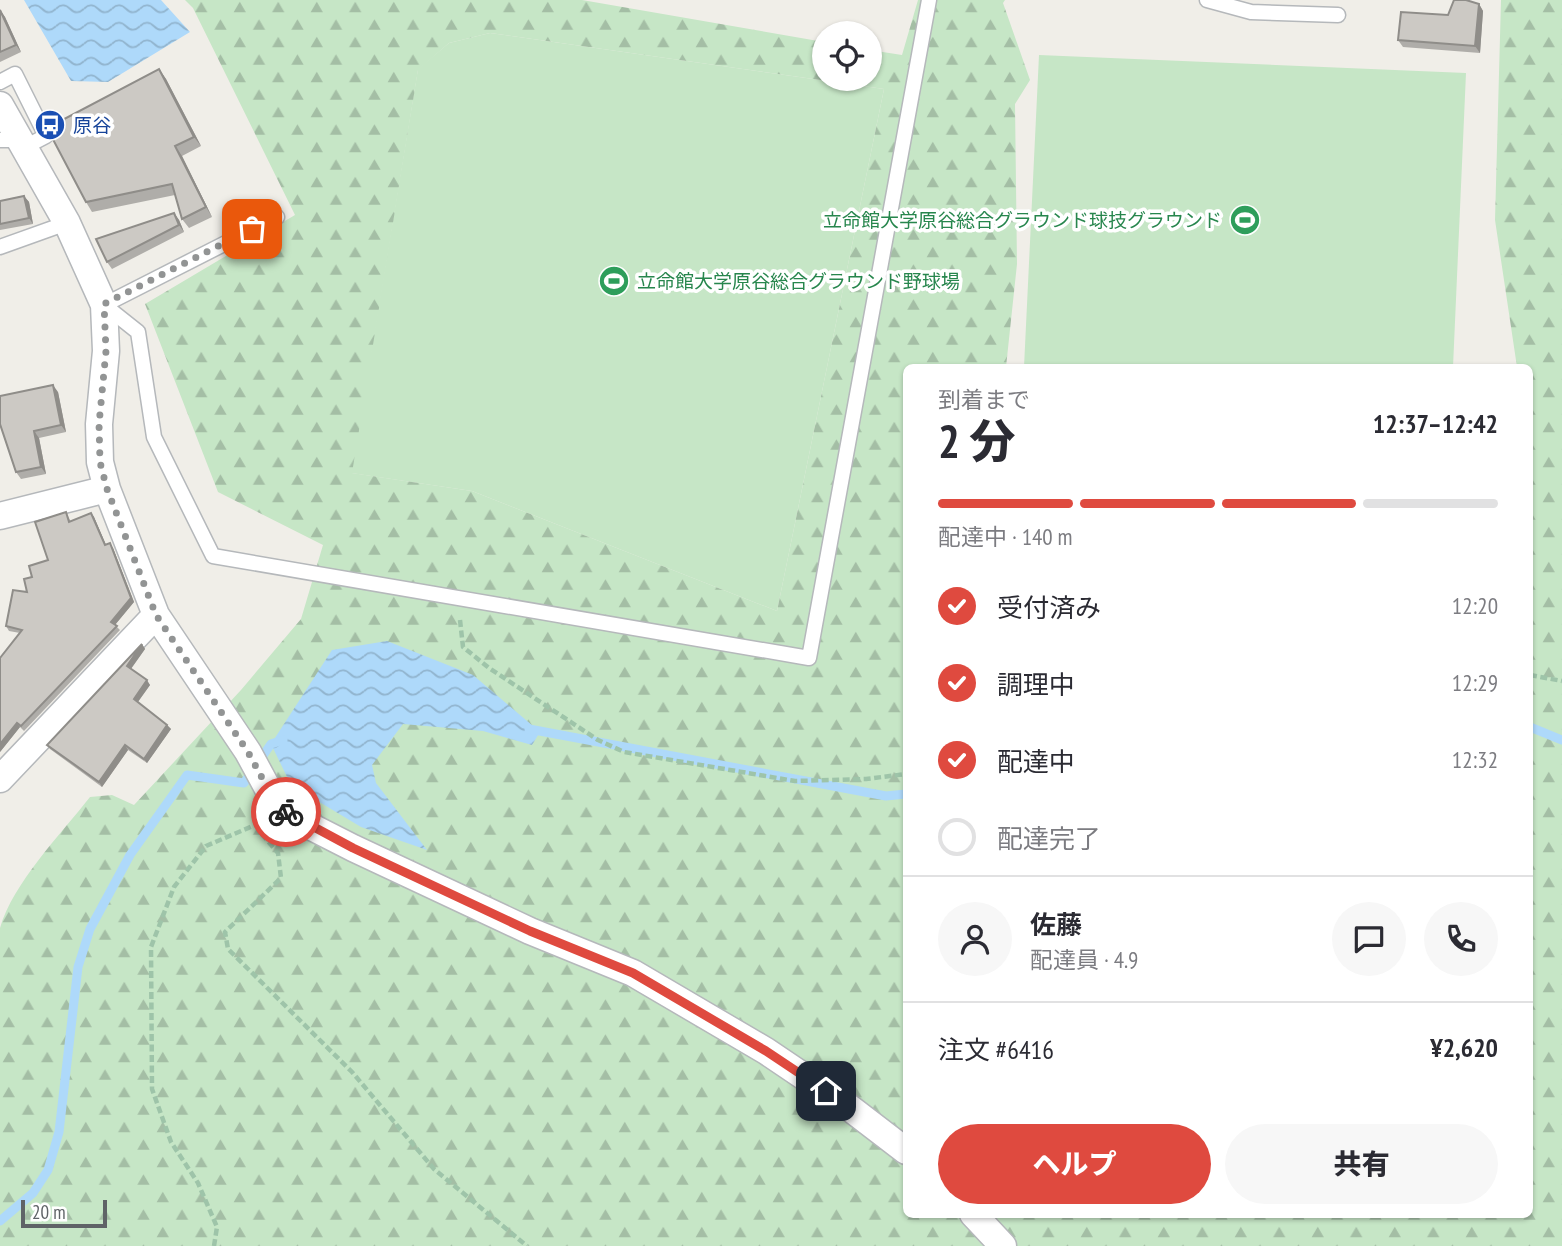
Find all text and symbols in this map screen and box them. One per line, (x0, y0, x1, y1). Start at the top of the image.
map controls (812, 21, 882, 91)
button: locate (812, 21, 882, 91)
bus stop icon: 原谷 (33, 108, 67, 142)
place label: 原谷 (73, 113, 111, 137)
pin (222, 199, 282, 259)
sports icon: 立命館大学原谷総合グラウンド球技グラウンド (1228, 203, 1262, 237)
place label: 立命館大学原谷総合グラウンド球技グラウンド (823, 208, 1222, 232)
icon: bag (233, 210, 271, 248)
sports icon: 立命館大学原谷総合グラウンド野球場 (597, 264, 631, 298)
place label: 立命館大学原谷総合グラウンド野球場 (637, 269, 960, 293)
text: 到着まで (938, 385, 1030, 414)
text: 12:37–12:42 (1373, 407, 1498, 440)
text: 2 分 (938, 411, 1015, 471)
text: 配達中 · 140 m (938, 522, 1073, 551)
icon: check (938, 587, 976, 625)
text: 受付済み (997, 591, 1101, 624)
text: 12:20 (1452, 591, 1498, 620)
icon: check (938, 664, 976, 702)
text: 調理中 (997, 668, 1075, 701)
text: 12:29 (1452, 668, 1498, 697)
icon: check (938, 741, 976, 779)
text: 配達中 (997, 745, 1075, 778)
text: 12:32 (1452, 745, 1498, 774)
courier (251, 777, 321, 847)
icon: bike (267, 793, 305, 831)
text: 配達完了 (997, 822, 1101, 855)
button: person (938, 902, 1012, 976)
button: chat (1332, 902, 1406, 976)
button: phone (1424, 902, 1498, 976)
text: 佐藤 (1030, 908, 1082, 941)
text: 配達員 · 4.9 (1030, 945, 1138, 974)
text: ¥2,620 (1430, 1031, 1498, 1064)
text: 注文 #6416 (938, 1033, 1054, 1066)
pin (796, 1061, 856, 1121)
icon: home (807, 1072, 845, 1110)
button: ヘルプ (938, 1124, 1211, 1204)
button: 共有 (1225, 1124, 1498, 1204)
scale bar (21, 1197, 107, 1229)
text: 20 m (32, 1200, 66, 1224)

